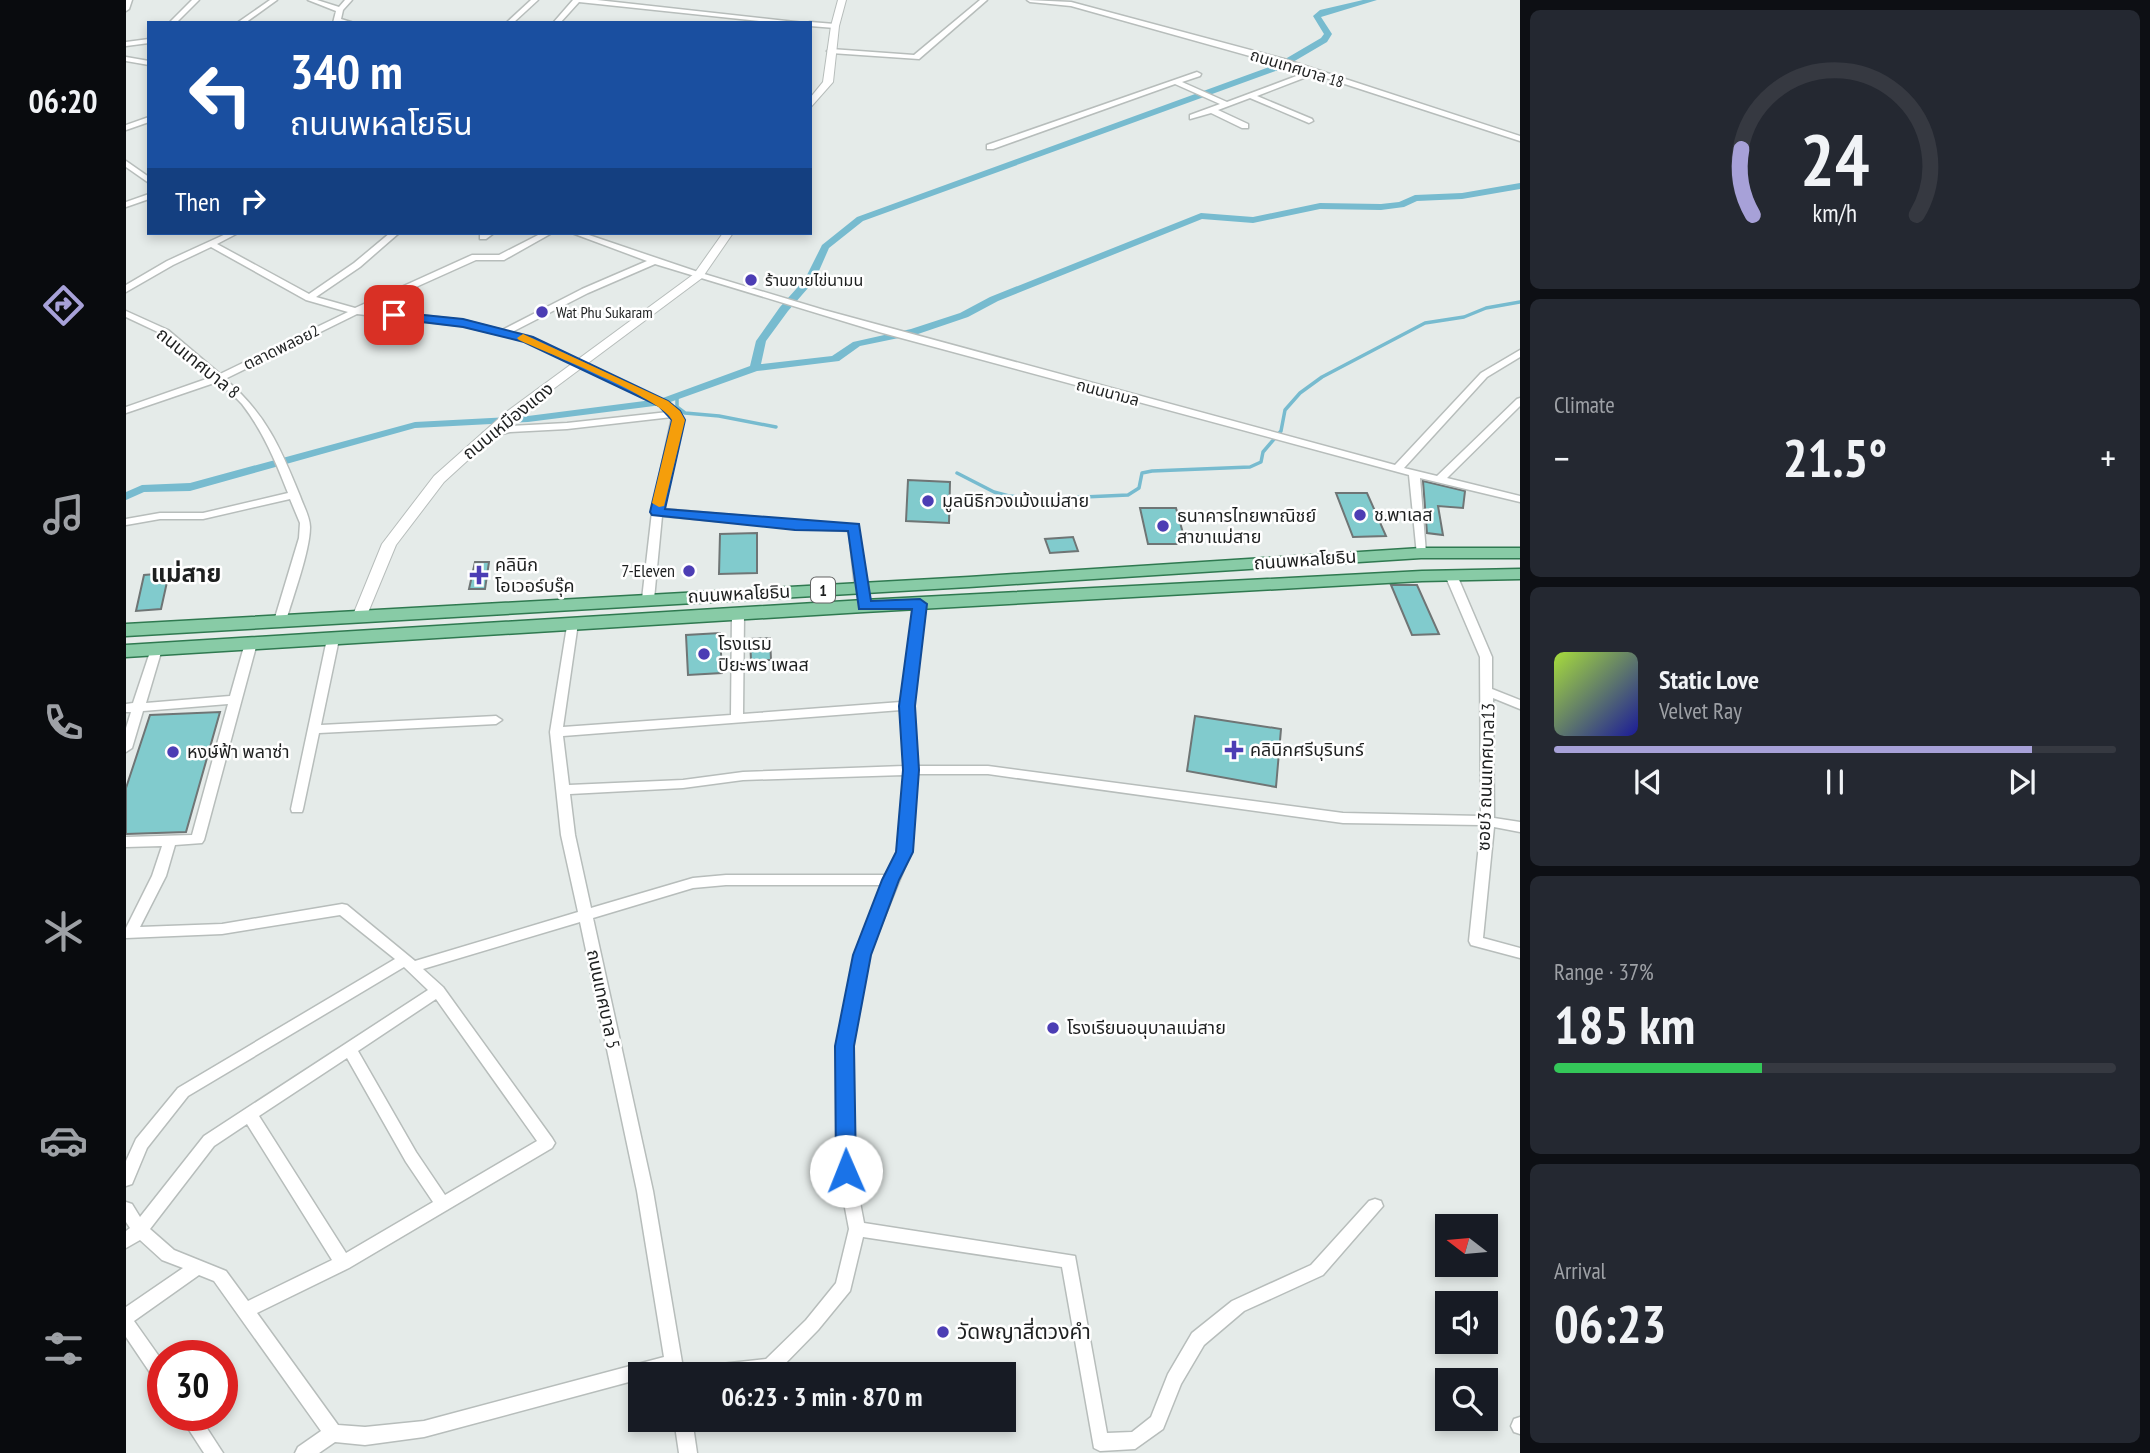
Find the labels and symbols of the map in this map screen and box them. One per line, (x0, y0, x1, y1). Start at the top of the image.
street label: ถนนเทศบาล 18 (1248, 44, 1346, 92)
place label: ร้านขายไข่นามน (765, 270, 863, 290)
marker: ร้านขายไข่นามน (743, 272, 759, 288)
pin (364, 285, 424, 345)
place label: Wat Phu Sukaram (556, 302, 653, 322)
marker: Wat Phu Sukaram (534, 304, 550, 320)
street label: ตลาดพลอย2 (240, 320, 322, 374)
street label: ถนนเทศบาล 8 (152, 322, 245, 403)
street label: ถนนนามล (1074, 374, 1142, 410)
street label: ถนนเหมืองแดง (457, 377, 558, 464)
place label: มูลนิธิกวงเม้งแม่สาย (942, 489, 1089, 513)
marker: มูลนิธิกวงเม้งแม่สาย (920, 493, 936, 509)
place label: ช.พาเลส (1374, 503, 1433, 526)
place label: ธนาคารไทยพาณิชย์ สาขาแม่สาย (1177, 504, 1316, 548)
marker: ช.พาเลส (1352, 507, 1368, 523)
marker: ธนาคารไทยพาณิชย์ สาขาแม่สาย (1155, 518, 1171, 534)
street label: ถนนพหลโยธิน (1253, 544, 1357, 575)
place label: คลินิก โอเวอร์บรุ๊ค (495, 553, 575, 597)
district label: แม่สาย (151, 558, 221, 589)
place label: 7-Eleven (621, 559, 675, 582)
marker: 7-Eleven (681, 563, 697, 579)
marker: คลินิก โอเวอร์บรุ๊ค (469, 565, 489, 585)
road number: 1 (811, 578, 835, 603)
street label: ถนนพหลโยธิน (687, 579, 791, 608)
place label: โรงแรม ปิยะพร เพลส (718, 632, 809, 676)
marker: โรงแรม ปิยะพร เพลส (696, 646, 712, 662)
street label: ซอย3 ถนนเทศบาล13 (1471, 703, 1500, 851)
place label: คลินิกศรีบุรินทร์ (1250, 738, 1365, 761)
place label: หงษ์ฟ้า พลาซ่า (187, 740, 290, 763)
marker: คลินิกศรีบุรินทร์ (1224, 740, 1244, 760)
marker: หงษ์ฟ้า พลาซ่า (165, 744, 181, 760)
street label: ถนนเทศบาล 5 (582, 947, 625, 1051)
place label: โรงเรียนอนุบาลแม่สาย (1067, 1016, 1226, 1039)
marker: โรงเรียนอนุบาลแม่สาย (1045, 1020, 1061, 1036)
position arrow (809, 1134, 883, 1208)
north arrow (1435, 1214, 1498, 1278)
place label: วัดพญาสี่ตวงคำ (957, 1317, 1091, 1345)
marker: วัดพญาสี่ตวงคำ (935, 1324, 951, 1340)
speed limit sign: 30 (147, 1340, 238, 1431)

